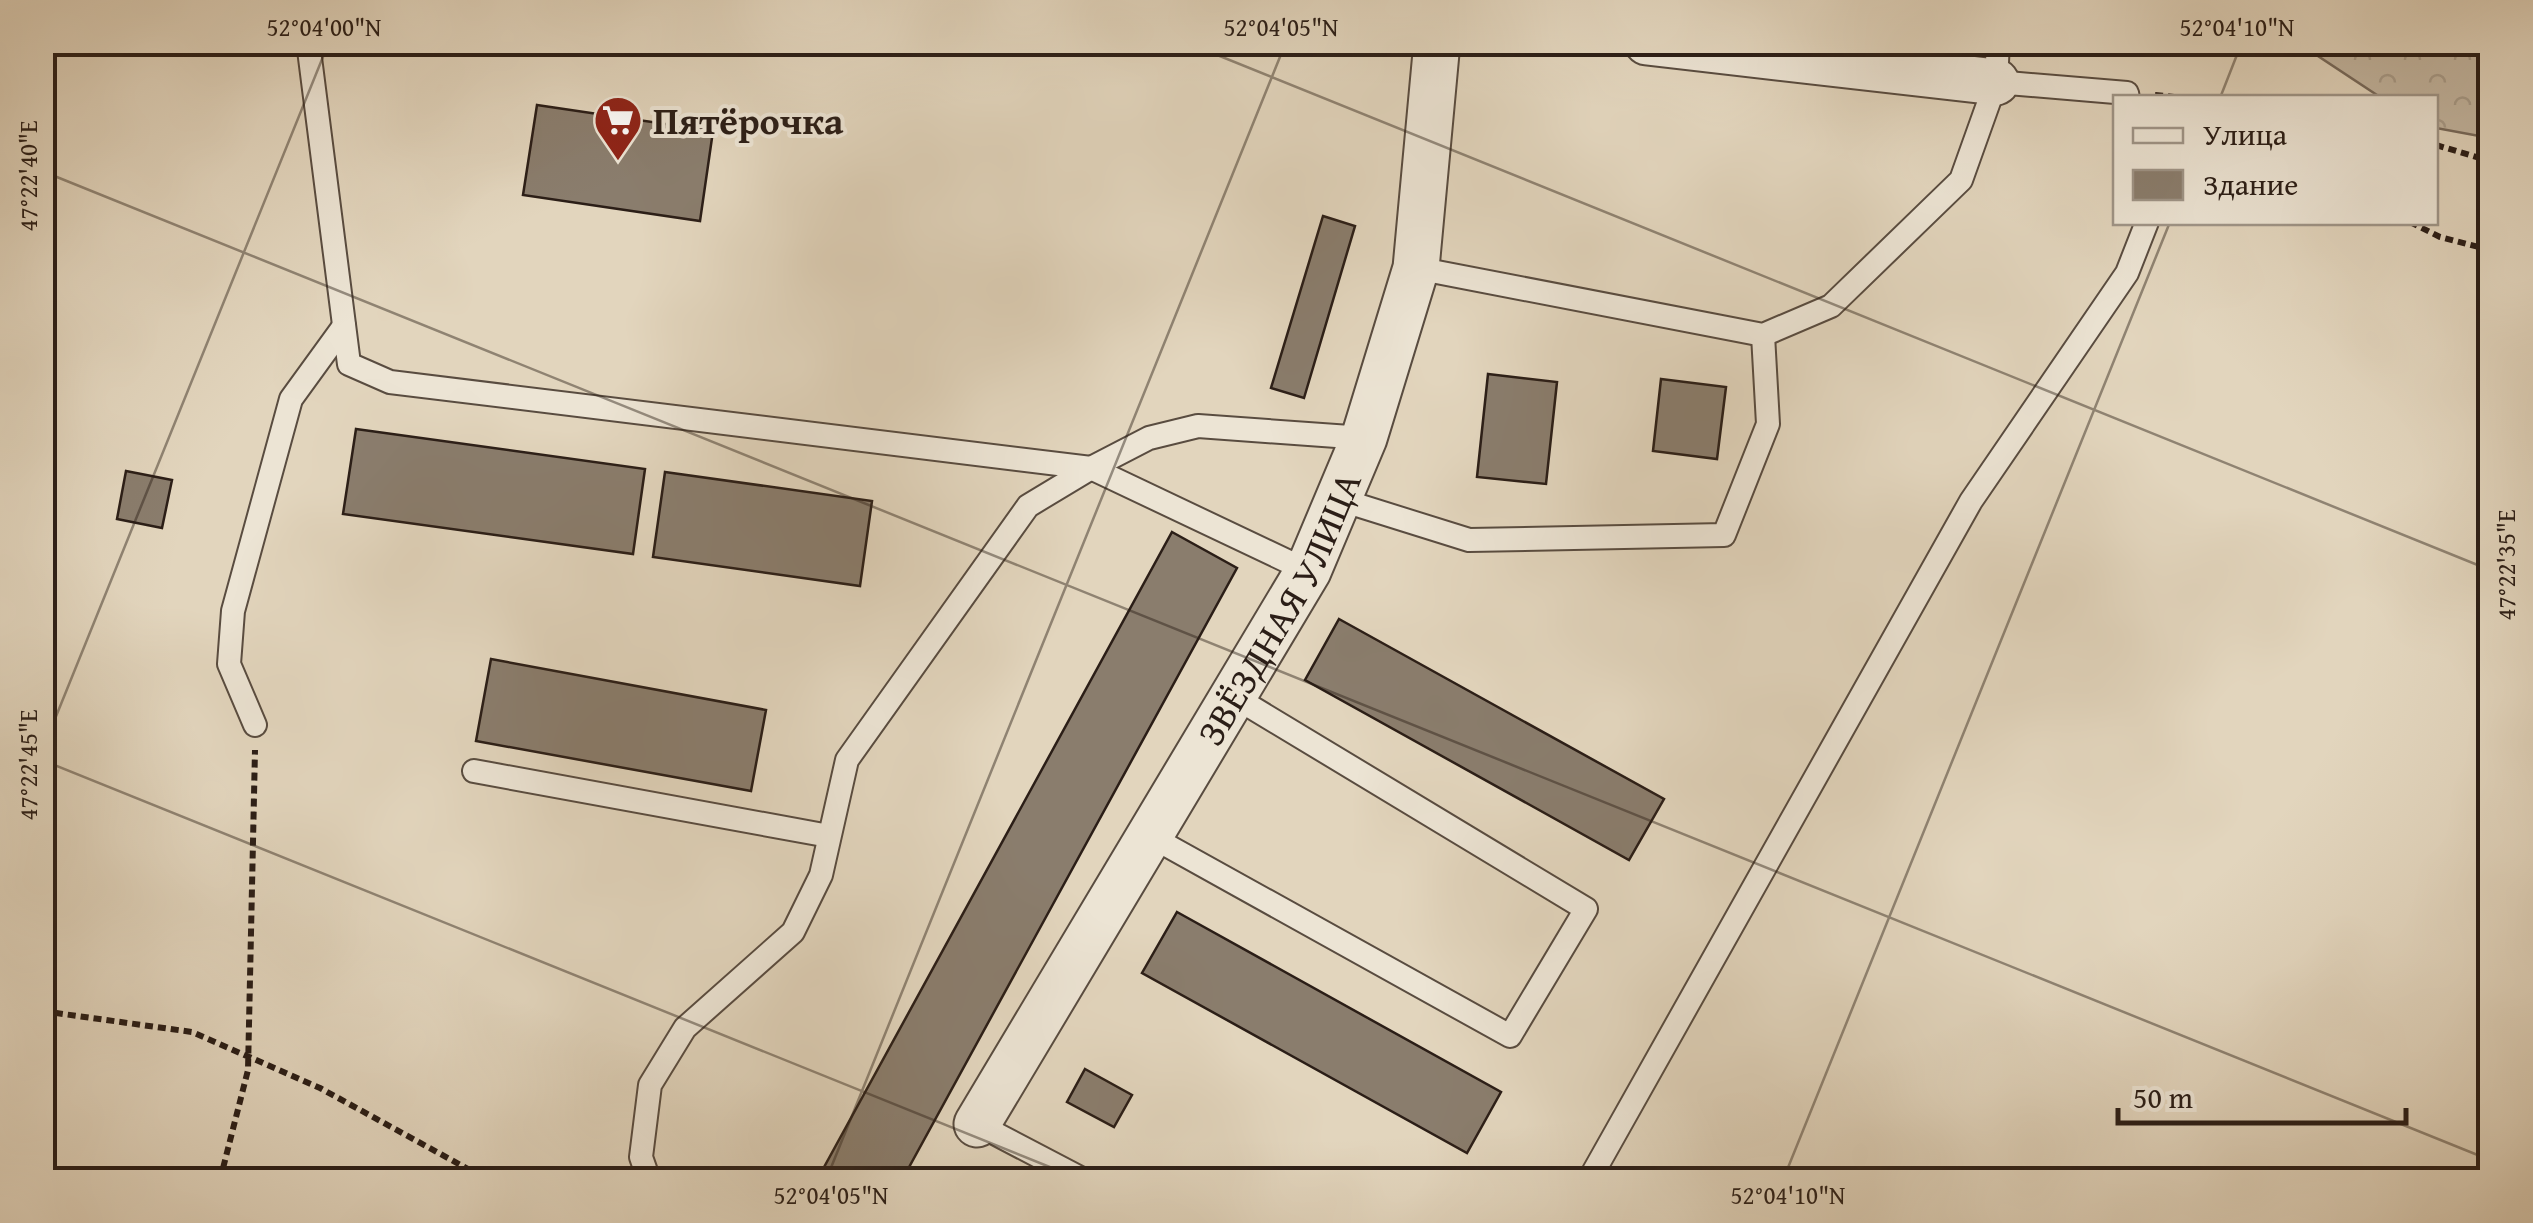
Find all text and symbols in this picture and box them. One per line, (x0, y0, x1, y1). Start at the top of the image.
text: 52°04'00"N (267, 9, 381, 45)
text: 52°04'05"N (1224, 9, 1338, 45)
text: 52°04'10"N (2180, 9, 2294, 45)
place label: Пятёрочка (653, 92, 844, 148)
supermarket icon: Пятёрочка (592, 94, 644, 162)
legend (2113, 95, 2438, 225)
text: Улица (2203, 112, 2288, 156)
text: 47°22'40"E (10, 120, 46, 232)
text: Здание (2203, 162, 2298, 206)
street label: ЗВЁЗДНАЯ УЛИЦА (1182, 463, 1375, 756)
text: 47°22'35"E (2488, 509, 2524, 621)
text: 47°22'45"E (10, 709, 46, 821)
scale bar (2118, 1063, 2406, 1125)
text: 50 m (2133, 1075, 2193, 1119)
text: 52°04'05"N (774, 1177, 888, 1213)
text: 52°04'10"N (1731, 1177, 1845, 1213)

